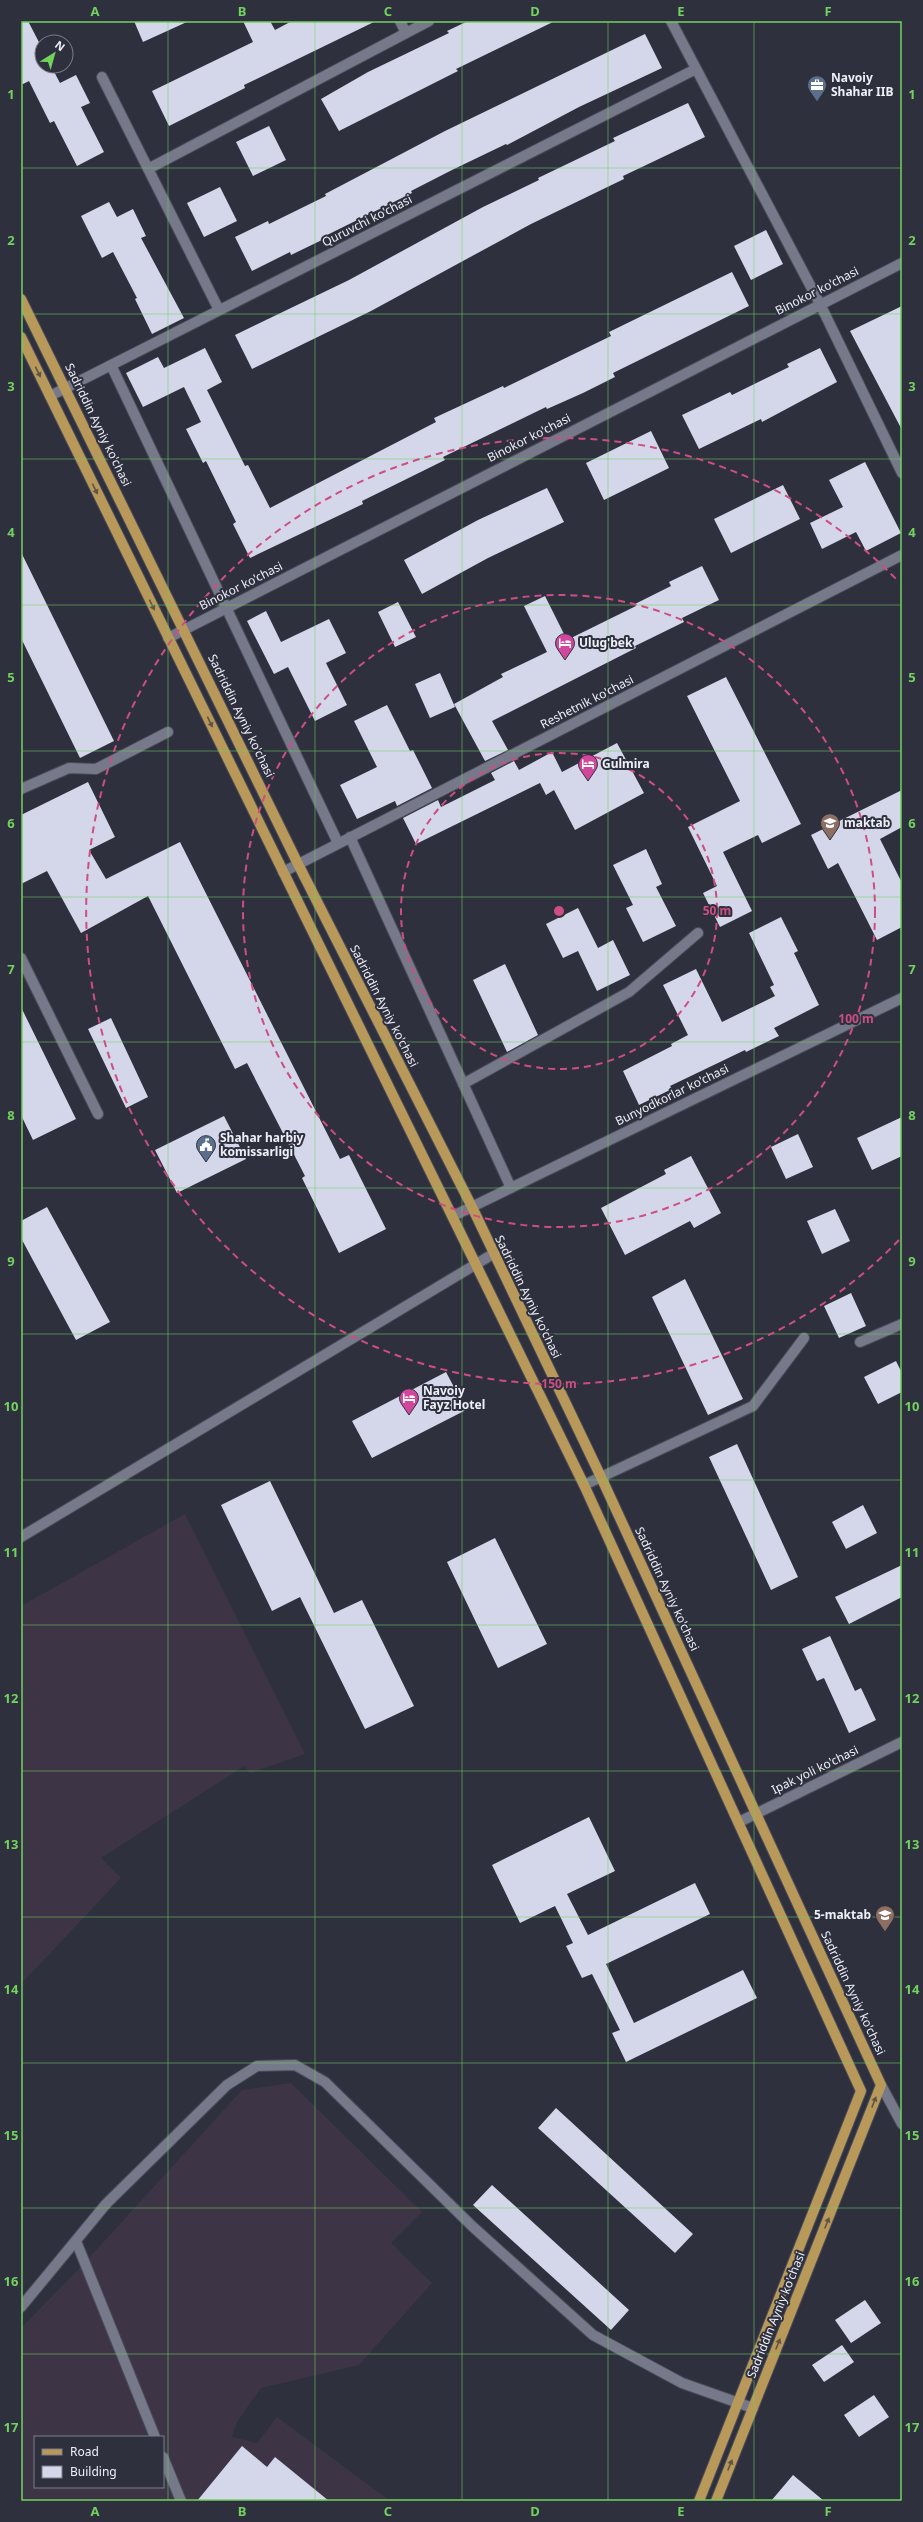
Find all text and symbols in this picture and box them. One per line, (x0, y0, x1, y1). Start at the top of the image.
text: A (91, 2, 100, 20)
text: B (238, 2, 246, 20)
text: C (384, 2, 392, 20)
text: D (530, 2, 540, 20)
text: E (677, 2, 685, 20)
text: F (824, 2, 832, 20)
north arrow (34, 34, 74, 74)
text: N (52, 37, 68, 54)
place label: Navoiy Shahar IIB (831, 69, 893, 100)
office icon: Navoiy Shahar IIB (806, 74, 828, 102)
text: 1 (7, 85, 15, 103)
text: 1 (908, 85, 916, 103)
street label: Quruvchi ko'chasi (319, 191, 415, 251)
text: 2 (7, 231, 15, 249)
text: 2 (908, 231, 916, 249)
street label: Binokor ko'chasi (772, 262, 861, 319)
street label: Sadriddin Ayniy ko'chasi (61, 360, 136, 489)
one-way arrow (35, 366, 41, 378)
text: 3 (7, 377, 15, 395)
text: 3 (908, 377, 916, 395)
street label: Binokor ko'chasi (484, 409, 573, 466)
one-way arrow (92, 483, 98, 494)
text: 4 (7, 523, 15, 541)
text: 4 (908, 523, 916, 541)
street label: Binokor ko'chasi (196, 557, 285, 614)
one-way arrow (149, 600, 156, 611)
hotel icon: Ulug'bek (554, 632, 576, 660)
place label: Ulug'bek (579, 634, 633, 651)
street label: Sadriddin Ayniy ko'chasi (204, 651, 279, 780)
text: 5 (7, 668, 15, 686)
text: 5 (908, 668, 916, 686)
street label: Reshetnik ko'chasi (537, 671, 636, 732)
one-way arrow (207, 716, 213, 728)
hotel icon: Gulmira (577, 753, 599, 781)
place label: Gulmira (602, 755, 650, 772)
school or university icon: maktab (819, 812, 841, 840)
text: 6 (7, 814, 15, 832)
place label: maktab (844, 814, 891, 831)
text: 6 (908, 814, 916, 832)
text: 50 m (703, 902, 731, 919)
centre of rings (552, 904, 566, 918)
street label: Sadriddin Ayniy ko'chasi (346, 942, 423, 1070)
text: 7 (7, 960, 15, 978)
text: 7 (908, 960, 916, 978)
text: 100 m (838, 1010, 874, 1027)
street label: Bunyodkorlar ko'chasi (612, 1060, 731, 1129)
text: 8 (7, 1106, 15, 1124)
text: 8 (908, 1106, 916, 1124)
place label: Shahar harbiy komissarligi (220, 1129, 304, 1160)
public building icon: Shahar harbiy komissarligi (195, 1134, 217, 1162)
street label: Sadriddin Ayniy ko'chasi (491, 1232, 566, 1361)
text: 9 (7, 1252, 15, 1270)
text: 9 (908, 1252, 916, 1270)
text: 150 m (541, 1375, 577, 1392)
place label: Navoiy Fayz Hotel (423, 1382, 485, 1413)
hotel icon: Navoiy Fayz Hotel (398, 1387, 420, 1415)
text: 10 (4, 1397, 18, 1415)
text: 10 (905, 1397, 919, 1415)
street label: Sadriddin Ayniy ko'chasi (631, 1524, 704, 1654)
text: 11 (4, 1543, 18, 1561)
text: 11 (905, 1543, 919, 1561)
text: 12 (4, 1689, 18, 1707)
text: 12 (905, 1689, 919, 1707)
street label: Ipak yoli ko'chasi (769, 1741, 861, 1798)
text: 13 (4, 1835, 18, 1853)
text: 13 (905, 1835, 919, 1853)
school or university icon: 5-maktab (874, 1904, 896, 1932)
place label: 5-maktab (814, 1906, 871, 1923)
street label: Sadriddin Ayniy ko'chasi (817, 1928, 890, 2058)
text: 14 (4, 1980, 19, 1998)
text: 14 (905, 1980, 920, 1998)
one-way arrow (872, 2096, 878, 2108)
text: 15 (4, 2126, 18, 2144)
text: 15 (905, 2126, 919, 2144)
one-way arrow (824, 2217, 830, 2229)
street label: Sadriddin Ayniy ko'chasi (742, 2249, 809, 2381)
text: 16 (4, 2272, 18, 2290)
text: 16 (905, 2272, 919, 2290)
one-way arrow (776, 2338, 782, 2350)
text: 17 (4, 2418, 18, 2436)
text: 17 (905, 2418, 919, 2436)
legend (34, 2436, 164, 2488)
text: Road (70, 2443, 99, 2460)
one-way arrow (727, 2459, 733, 2470)
text: Building (70, 2463, 117, 2480)
text: A (91, 2502, 100, 2520)
text: B (238, 2502, 246, 2520)
text: C (384, 2502, 392, 2520)
text: D (530, 2502, 540, 2520)
text: E (677, 2502, 685, 2520)
text: F (824, 2502, 832, 2520)

